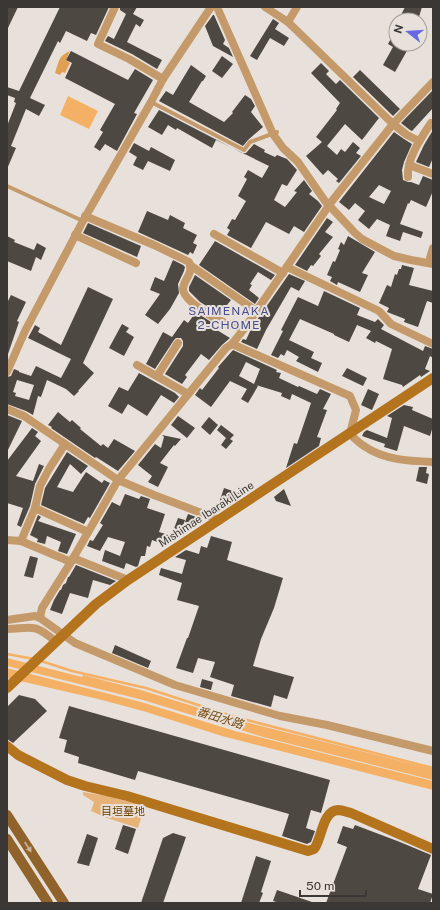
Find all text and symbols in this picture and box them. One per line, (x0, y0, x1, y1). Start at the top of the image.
north arrow (388, 12, 428, 52)
text: N (391, 23, 405, 35)
district label: SAIMENAKA 2-CHOME (188, 304, 270, 332)
street label: Mishimae Ibaraki Line (156, 479, 256, 549)
water label: 番田水路 (195, 704, 246, 732)
park label: 目垣墓地 (101, 805, 145, 817)
one-way arrow (24, 842, 32, 853)
scale bar (300, 872, 366, 898)
text: 50 m (306, 879, 334, 893)

